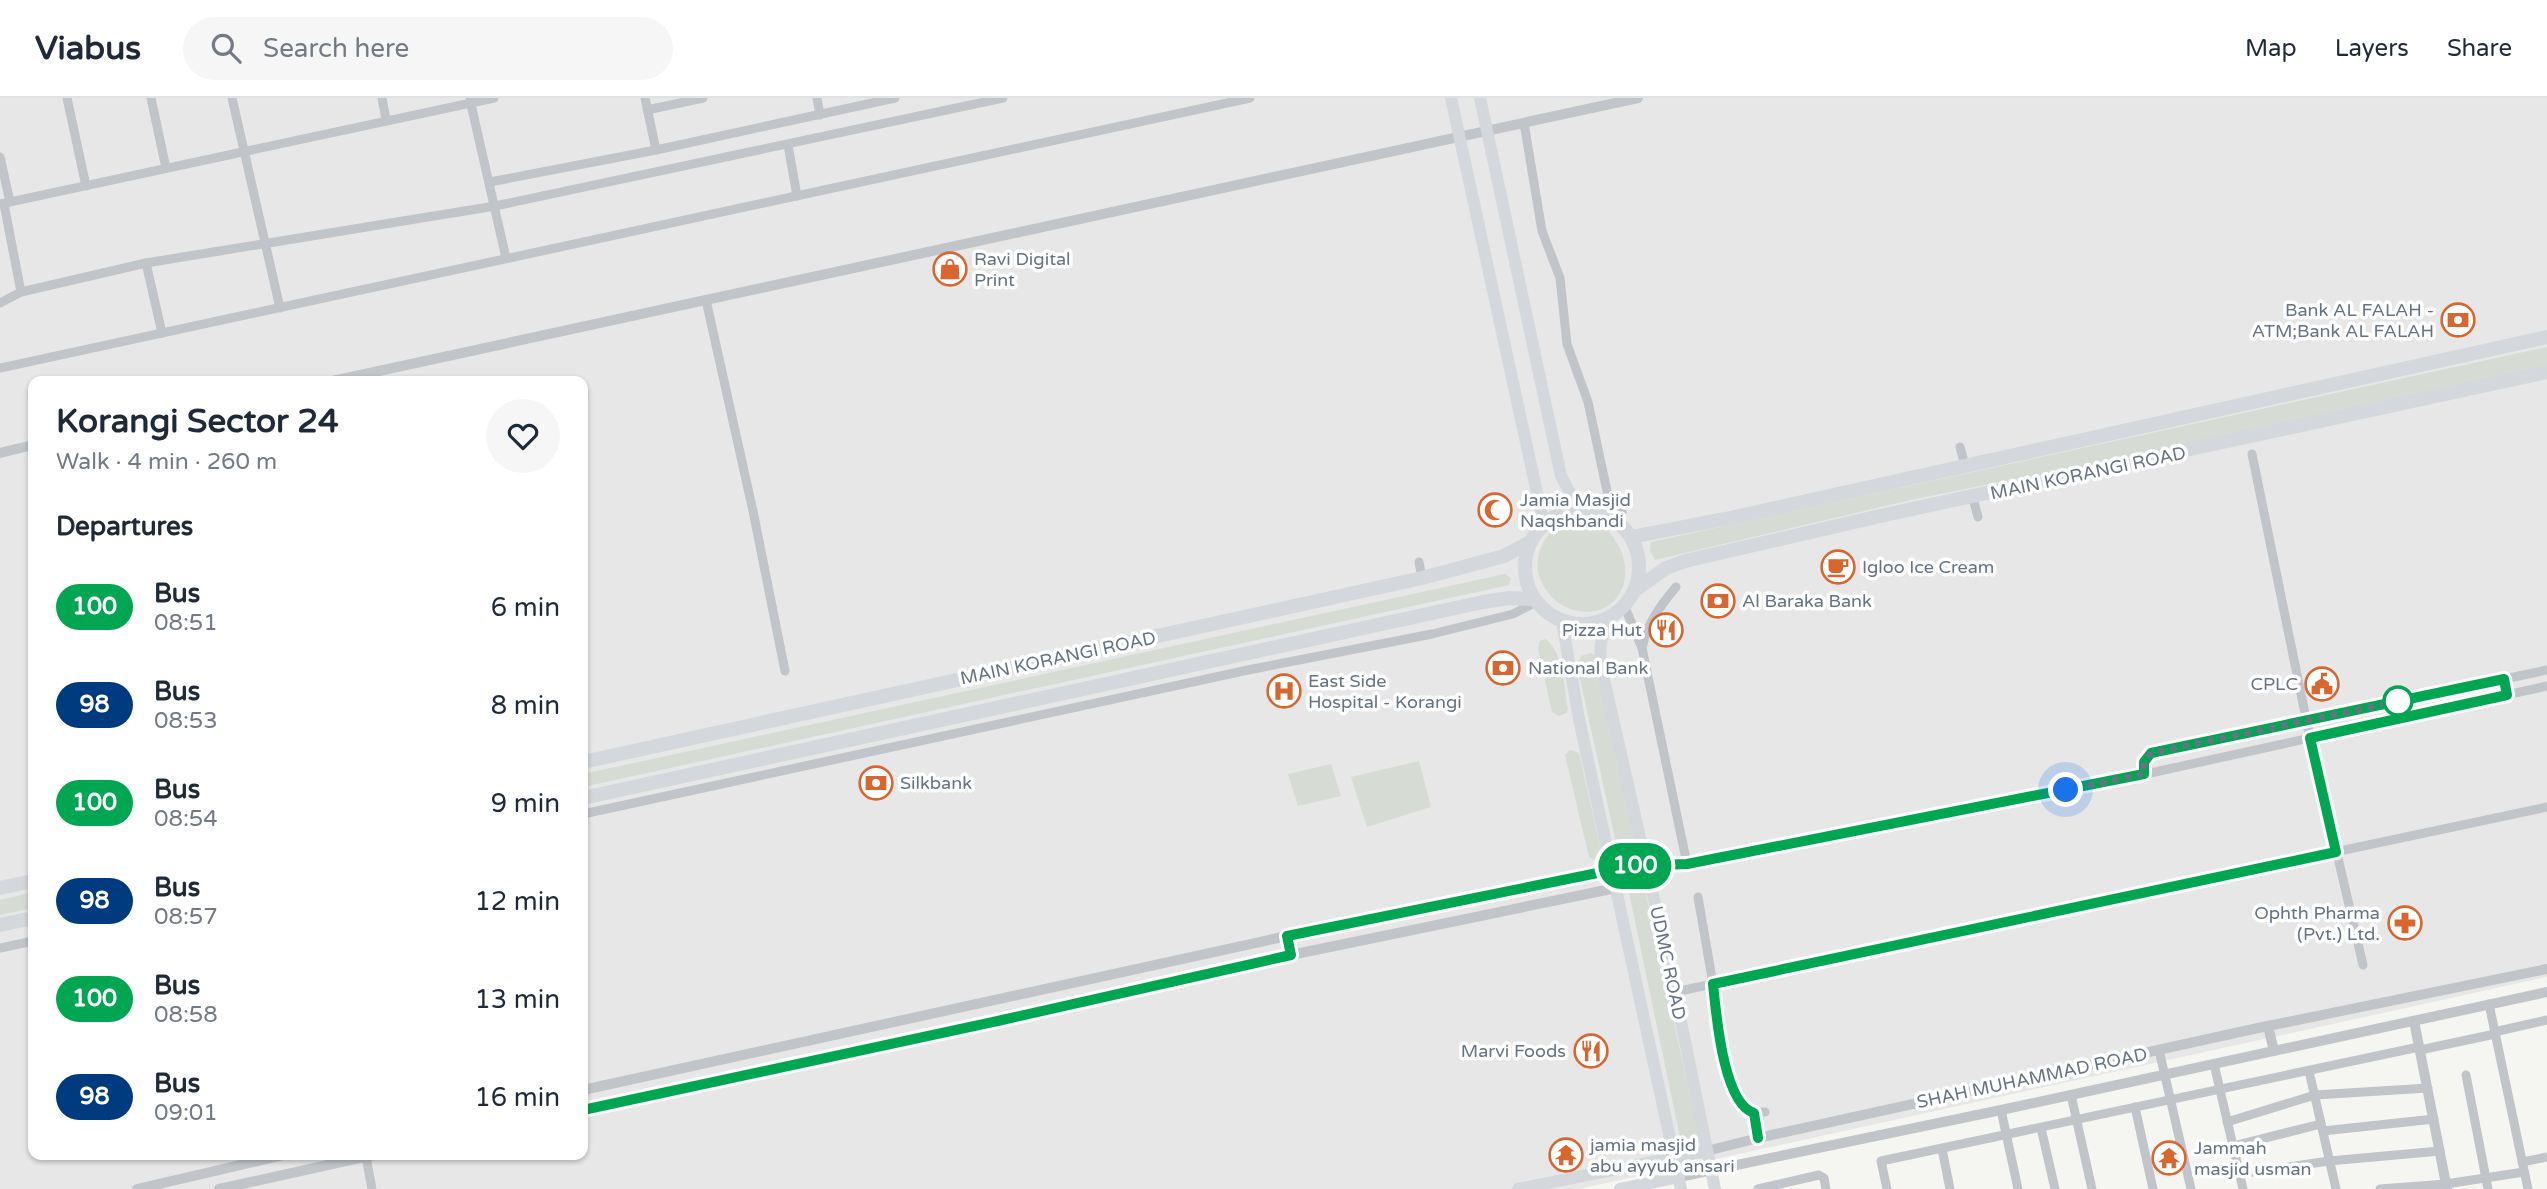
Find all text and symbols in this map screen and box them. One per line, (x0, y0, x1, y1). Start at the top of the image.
search box (183, 17, 673, 80)
text: Viabus (35, 29, 141, 68)
icon: search (207, 29, 245, 67)
text: Search here (263, 33, 409, 64)
text: Map (2245, 34, 2297, 63)
text: Layers (2335, 34, 2409, 63)
text: Share (2447, 34, 2512, 63)
place label: Ravi Digital Print (974, 248, 1071, 291)
shop icon: Ravi Digital Print (931, 250, 969, 288)
place label: Bank AL FALAH - ATM;Bank AL FALAH (2252, 299, 2434, 342)
bank icon: Bank AL FALAH - ATM;Bank AL FALAH (2439, 301, 2477, 339)
button: heart (486, 399, 560, 473)
text: Korangi Sector 24 (56, 402, 339, 441)
street label: MAIN KORANGI ROAD (1988, 442, 2188, 504)
text: Walk · 4 min · 260 m (56, 448, 277, 476)
place label: Jamia Masjid Naqshbandi (1520, 489, 1631, 532)
mosque icon: Jamia Masjid Naqshbandi (1476, 491, 1514, 529)
text: Departures (56, 511, 193, 542)
cafe icon: Igloo Ice Cream (1819, 548, 1857, 586)
place label: Igloo Ice Cream (1862, 556, 1994, 578)
text: Bus (154, 578, 200, 609)
bank icon: Al Baraka Bank (1699, 582, 1737, 620)
place label: Al Baraka Bank (1742, 590, 1872, 612)
text: 100 (72, 592, 117, 621)
text: 6 min (491, 592, 560, 623)
text: 08:51 (154, 609, 218, 637)
restaurant icon: Pizza Hut (1647, 611, 1685, 649)
place label: Pizza Hut (1562, 619, 1642, 641)
street label: MAIN KORANGI ROAD (958, 627, 1158, 689)
bank icon: National Bank (1484, 649, 1522, 687)
place label: National Bank (1528, 657, 1648, 679)
public building icon: CPLC (2303, 665, 2341, 703)
place label: East Side Hospital - Korangi (1308, 670, 1462, 713)
hospital icon: East Side Hospital - Korangi (1265, 672, 1303, 710)
place label: CPLC (2251, 673, 2298, 695)
text: Bus (154, 676, 200, 707)
unlabelled marker (2383, 686, 2413, 716)
text: 98 (79, 690, 110, 719)
text: 8 min (491, 690, 560, 721)
text: 08:53 (154, 707, 218, 735)
bank icon: Silkbank (857, 764, 895, 802)
place label: Silkbank (900, 772, 972, 794)
your location (2048, 772, 2083, 807)
text: Bus (154, 774, 200, 805)
text: 100 (72, 788, 117, 817)
text: 9 min (491, 788, 560, 819)
text: 08:54 (154, 805, 218, 833)
line badge: 100 (1595, 843, 1675, 889)
text: 100 (1612, 851, 1658, 880)
text: Bus (154, 872, 200, 903)
text: 98 (79, 886, 110, 915)
text: 12 min (474, 886, 560, 917)
place label: Ophth Pharma (Pvt.) Ltd. (2254, 902, 2380, 945)
text: 08:57 (154, 903, 218, 931)
street label: UDMC ROAD (1645, 904, 1691, 1022)
pharmacy icon: Ophth Pharma (Pvt.) Ltd. (2386, 904, 2424, 942)
text: Bus (154, 970, 200, 1001)
text: 100 (72, 984, 117, 1013)
text: 13 min (474, 984, 560, 1015)
text: 08:58 (154, 1001, 218, 1029)
restaurant icon: Marvi Foods (1572, 1032, 1610, 1070)
place label: Marvi Foods (1461, 1040, 1566, 1062)
street label: SHAH MUHAMMAD ROAD (1915, 1043, 2149, 1113)
text: Bus (154, 1068, 200, 1099)
text: 98 (79, 1082, 110, 1111)
text: 16 min (474, 1082, 560, 1113)
text: 09:01 (154, 1099, 218, 1127)
place label: jamia masjid abu ayyub ansari (1589, 1134, 1735, 1177)
temple icon: jamia masjid abu ayyub ansari (1547, 1136, 1585, 1174)
place label: Jammah masjid usman (2194, 1137, 2312, 1180)
temple icon: Jammah masjid usman (2150, 1139, 2188, 1177)

